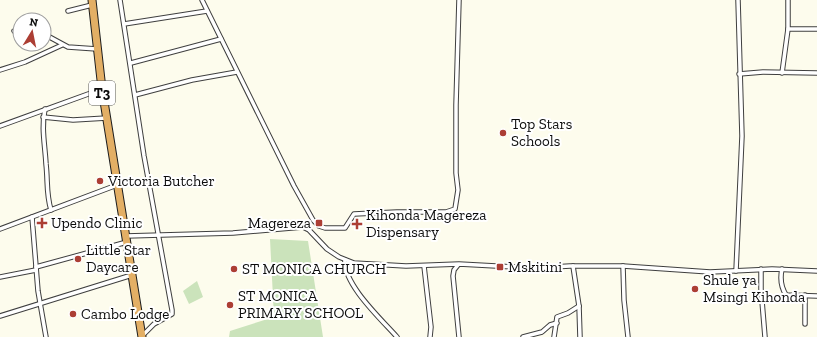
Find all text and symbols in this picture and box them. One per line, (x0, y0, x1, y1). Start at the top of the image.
north arrow (12, 12, 52, 52)
text: N (28, 16, 40, 30)
road number: T3 (89, 81, 115, 105)
place label: Top Stars Schools (511, 115, 572, 150)
marker: Top Stars Schools (498, 128, 508, 138)
place label: Victoria Butcher (107, 172, 215, 190)
marker: Victoria Butcher (95, 176, 105, 186)
place label: Kihonda Magereza Dispensary (366, 206, 487, 241)
place label: Upendo Clinic (51, 214, 142, 232)
place label: Magereza (248, 214, 311, 232)
marker: Upendo Clinic (36, 217, 48, 229)
marker: Magereza (314, 218, 324, 228)
marker: Kihonda Magereza Dispensary (351, 218, 363, 230)
place label: Little Star Daycare (86, 241, 151, 276)
marker: Little Star Daycare (73, 254, 83, 264)
place label: Mskitini (508, 258, 562, 276)
place label: ST MONICA CHURCH (242, 260, 386, 278)
marker: Mskitini (495, 262, 505, 272)
marker: ST MONICA CHURCH (229, 264, 239, 274)
place label: Shule ya Msingi Kihonda (703, 271, 805, 306)
marker: Shule ya Msingi Kihonda (690, 284, 700, 294)
place label: ST MONICA PRIMARY SCHOOL (238, 287, 363, 322)
marker: ST MONICA PRIMARY SCHOOL (225, 300, 235, 310)
place label: Cambo Lodge (81, 305, 169, 323)
marker: Cambo Lodge (68, 309, 78, 319)

